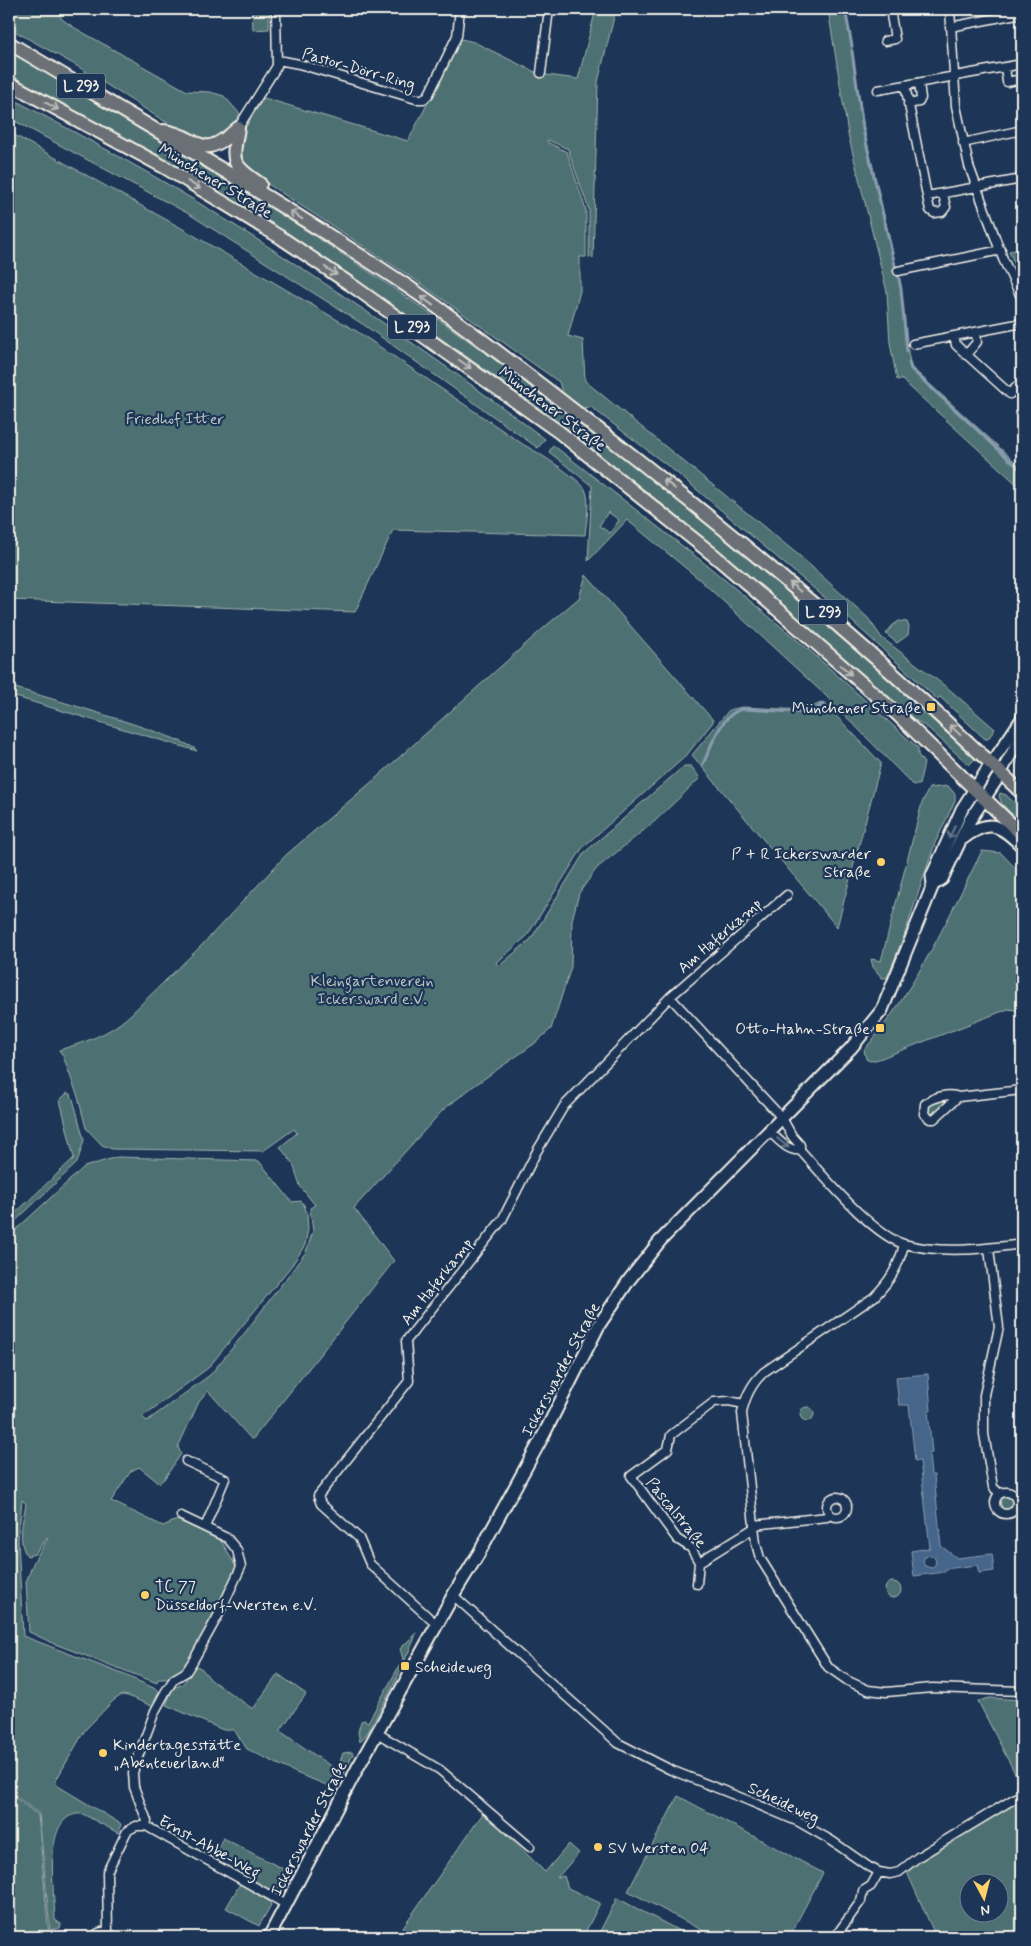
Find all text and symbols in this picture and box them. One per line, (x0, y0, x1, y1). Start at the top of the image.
street label: Pastor-Dörr-Ring (299, 43, 418, 97)
road number: L 293 (57, 74, 105, 98)
one-way arrow (44, 101, 59, 111)
street label: Münchener Straße (154, 139, 276, 224)
one-way arrow (186, 180, 200, 190)
one-way arrow (289, 210, 303, 220)
one-way arrow (324, 266, 338, 276)
one-way arrow (421, 295, 434, 306)
road number: L 293 (388, 314, 436, 340)
one-way arrow (457, 359, 471, 369)
street label: Münchener Straße (494, 362, 610, 457)
park label: Friedhof Itter (126, 409, 225, 430)
one-way arrow (663, 479, 676, 490)
one-way arrow (788, 582, 801, 593)
road number: L 293 (799, 600, 847, 624)
one-way arrow (839, 665, 852, 676)
place label: Münchener Straße (792, 698, 921, 719)
marker: Münchener Straße (925, 701, 937, 713)
one-way arrow (949, 724, 961, 736)
one-way arrow (946, 824, 956, 839)
place label: P + R Ickerswarder Straße (731, 844, 872, 883)
marker: P + R Ickerswarder Straße (875, 856, 887, 868)
street label: Am Haferkamp (673, 894, 767, 979)
park label: Kleingartenverein Ickersward e.V. (311, 971, 433, 1010)
place label: Otto-Hahn-Straße (735, 1019, 870, 1040)
marker: Otto-Hahn-Straße (874, 1022, 886, 1034)
one-way arrow (777, 1138, 790, 1149)
street label: Am Haferkamp (397, 1234, 478, 1330)
street label: Ickerswarder Straße (517, 1299, 606, 1440)
street label: Pascalstraße (641, 1473, 711, 1553)
place label: TC 77 Düsseldorf-Wersten e.V. (155, 1577, 317, 1616)
marker: TC 77 Düsseldorf-Wersten e.V. (139, 1589, 151, 1601)
place label: Scheideweg (415, 1657, 492, 1679)
marker: Scheideweg (399, 1660, 411, 1672)
place label: Kindertagesstätte „Abenteuerland“ (113, 1735, 241, 1774)
marker: Kindertagesstätte „Abenteuerland“ (97, 1747, 109, 1759)
street label: Ickerswarder Straße (266, 1757, 353, 1900)
street label: Scheideweg (744, 1778, 823, 1830)
street label: Ernst-Abbe-Weg (154, 1811, 264, 1885)
place label: SV Wersten 04 (608, 1838, 709, 1859)
marker: SV Wersten 04 (592, 1841, 604, 1853)
north arrow (958, 1874, 1008, 1924)
text: N (980, 1900, 991, 1919)

